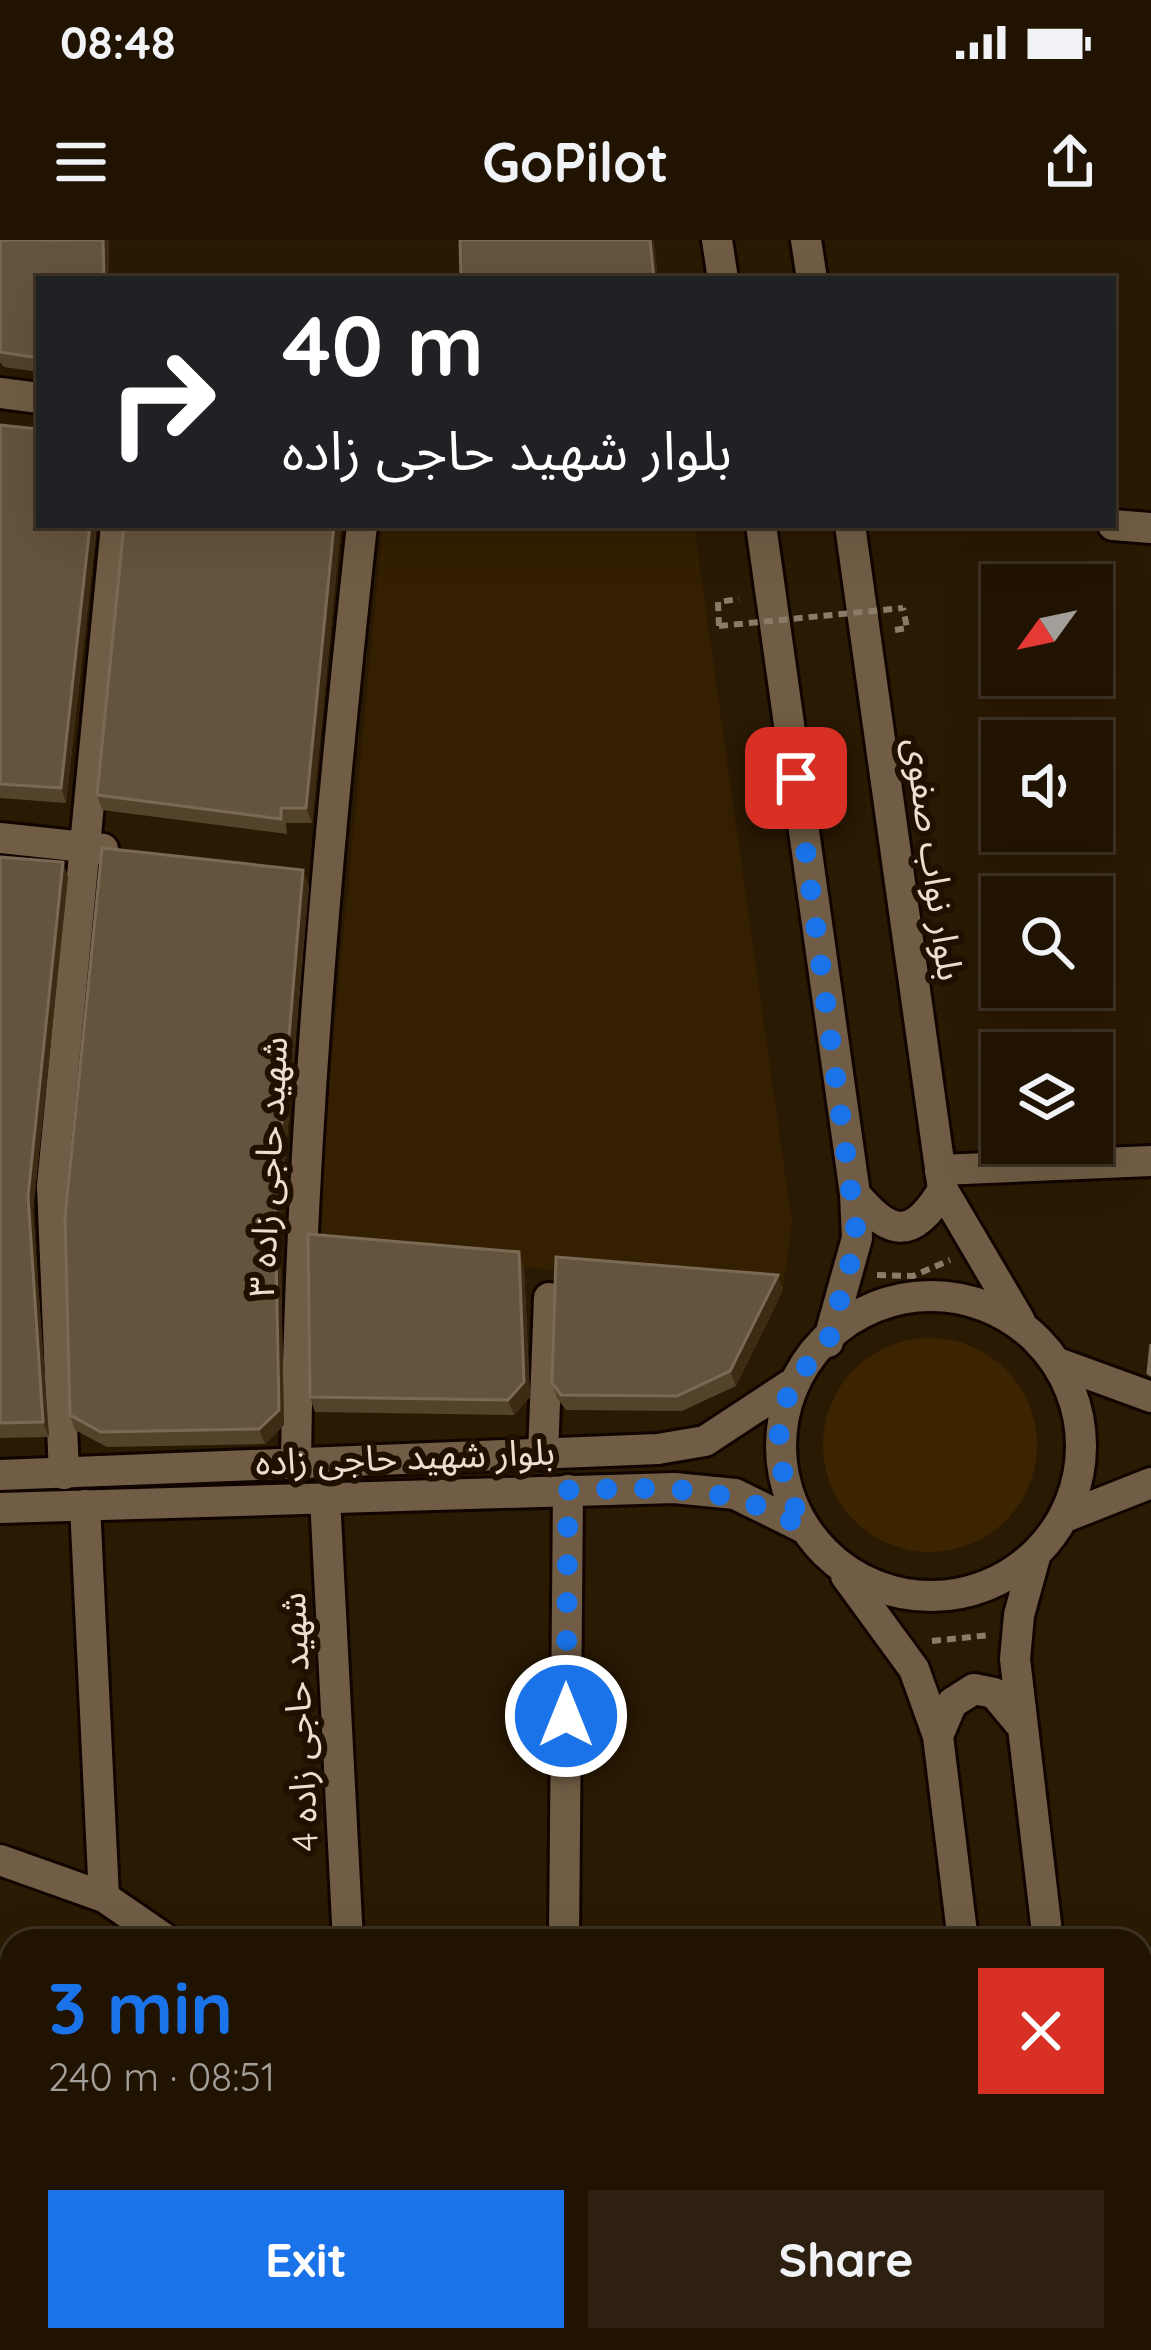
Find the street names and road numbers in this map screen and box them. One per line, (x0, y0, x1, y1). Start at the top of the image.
street label: بلوار نواب صفوی (896, 735, 974, 983)
street label: شهید حاجی زاده ۳ (238, 1035, 296, 1299)
street label: بلوار شهید حاجی زاده (254, 1428, 556, 1484)
street label: شهید حاجی زاده 4 (269, 1591, 327, 1853)

